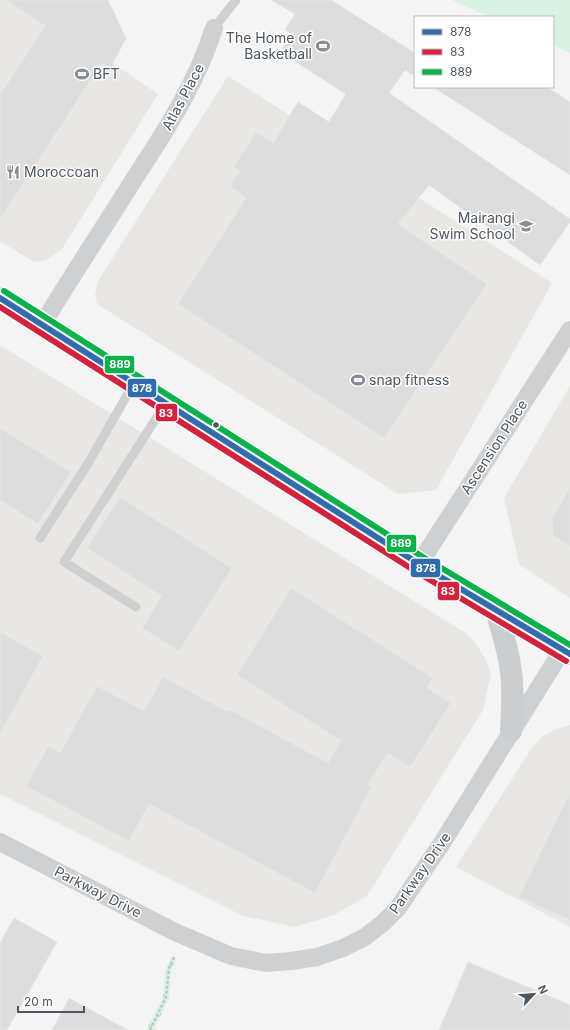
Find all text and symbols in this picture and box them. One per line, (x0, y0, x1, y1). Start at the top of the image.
legend (414, 16, 554, 88)
text: 878 (450, 24, 471, 39)
place label: The Home of Basketball (226, 29, 312, 62)
sports icon: The Home of Basketball (315, 38, 331, 54)
text: 83 (450, 44, 465, 59)
street label: Atlas Place (158, 61, 207, 133)
text: 889 (450, 64, 472, 79)
place label: BFT (93, 65, 119, 82)
sports icon: BFT (74, 66, 90, 82)
place label: Moroccoan (24, 163, 99, 180)
restaurant icon: Moroccoan (5, 164, 21, 180)
place label: Mairangi Swim School (430, 209, 515, 242)
school or university icon: Mairangi Swim School (518, 218, 534, 234)
line badge: 889 (104, 355, 135, 374)
text: 889 (109, 357, 131, 371)
place label: snap fitness (369, 371, 449, 388)
sports icon: snap fitness (350, 372, 366, 388)
line badge: 878 (127, 378, 157, 398)
text: 878 (132, 381, 152, 395)
street label: Ascension Place (457, 396, 530, 497)
line badge: 83 (155, 403, 178, 422)
text: 83 (159, 406, 173, 420)
unlabelled marker (211, 420, 221, 430)
line badge: 889 (386, 534, 417, 553)
text: 889 (390, 536, 412, 550)
line badge: 878 (410, 558, 441, 578)
text: 878 (416, 561, 436, 575)
line badge: 83 (437, 581, 460, 601)
text: 83 (441, 584, 455, 598)
street label: Parkway Drive (385, 829, 454, 917)
street label: Parkway Drive (52, 862, 145, 921)
north arrow (514, 974, 554, 1014)
text: N (535, 983, 551, 996)
scale bar (18, 988, 84, 1014)
text: 20 m (24, 994, 53, 1009)

